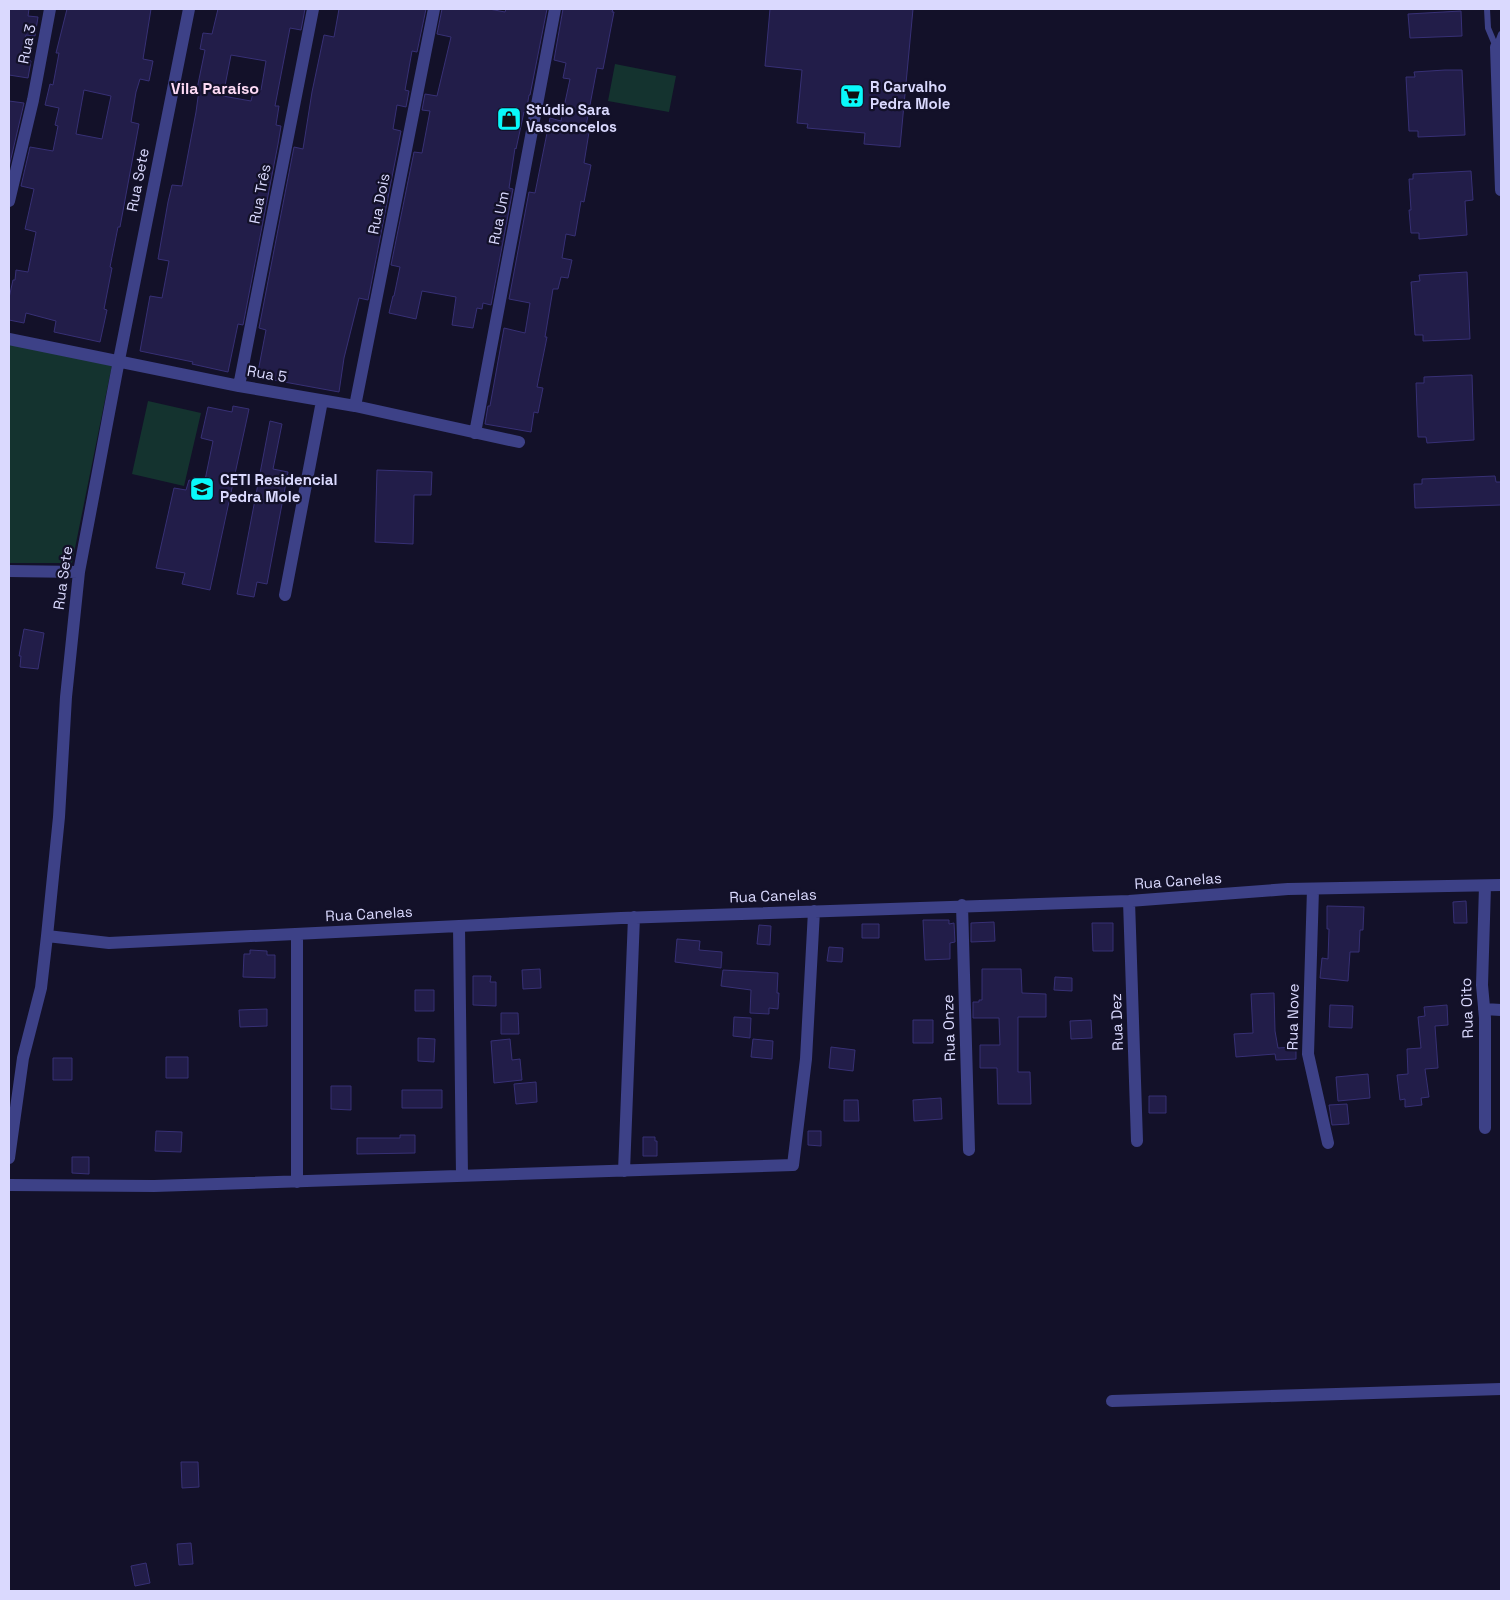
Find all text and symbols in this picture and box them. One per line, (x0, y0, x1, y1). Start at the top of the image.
street label: Rua 3 (13, 22, 40, 65)
place label: R Carvalho Pedra Mole (870, 77, 951, 113)
district label: Vila Paraíso (171, 78, 259, 99)
supermarket icon: R Carvalho Pedra Mole (839, 83, 865, 109)
place label: Stúdio Sara Vasconcelos (526, 100, 617, 136)
shop icon: Stúdio Sara Vasconcelos (496, 106, 522, 132)
street label: Rua Sete (122, 146, 153, 213)
street label: Rua Três (244, 162, 275, 225)
street label: Rua Dois (363, 172, 394, 236)
street label: Rua Um (484, 190, 513, 246)
street label: Rua 5 (246, 361, 288, 386)
place label: CETI Residencial Pedra Mole (220, 470, 337, 506)
school or university icon: CETI Residencial Pedra Mole (189, 476, 215, 502)
street label: Rua Sete (49, 545, 76, 611)
street label: Rua Canelas (1134, 868, 1222, 893)
street label: Rua Canelas (729, 884, 817, 907)
street label: Rua Canelas (325, 902, 413, 925)
street label: Rua Oito (1456, 977, 1477, 1039)
street label: Rua Nove (1282, 983, 1303, 1051)
street label: Rua Dez (1106, 993, 1127, 1051)
street label: Rua Onze (938, 994, 959, 1062)

